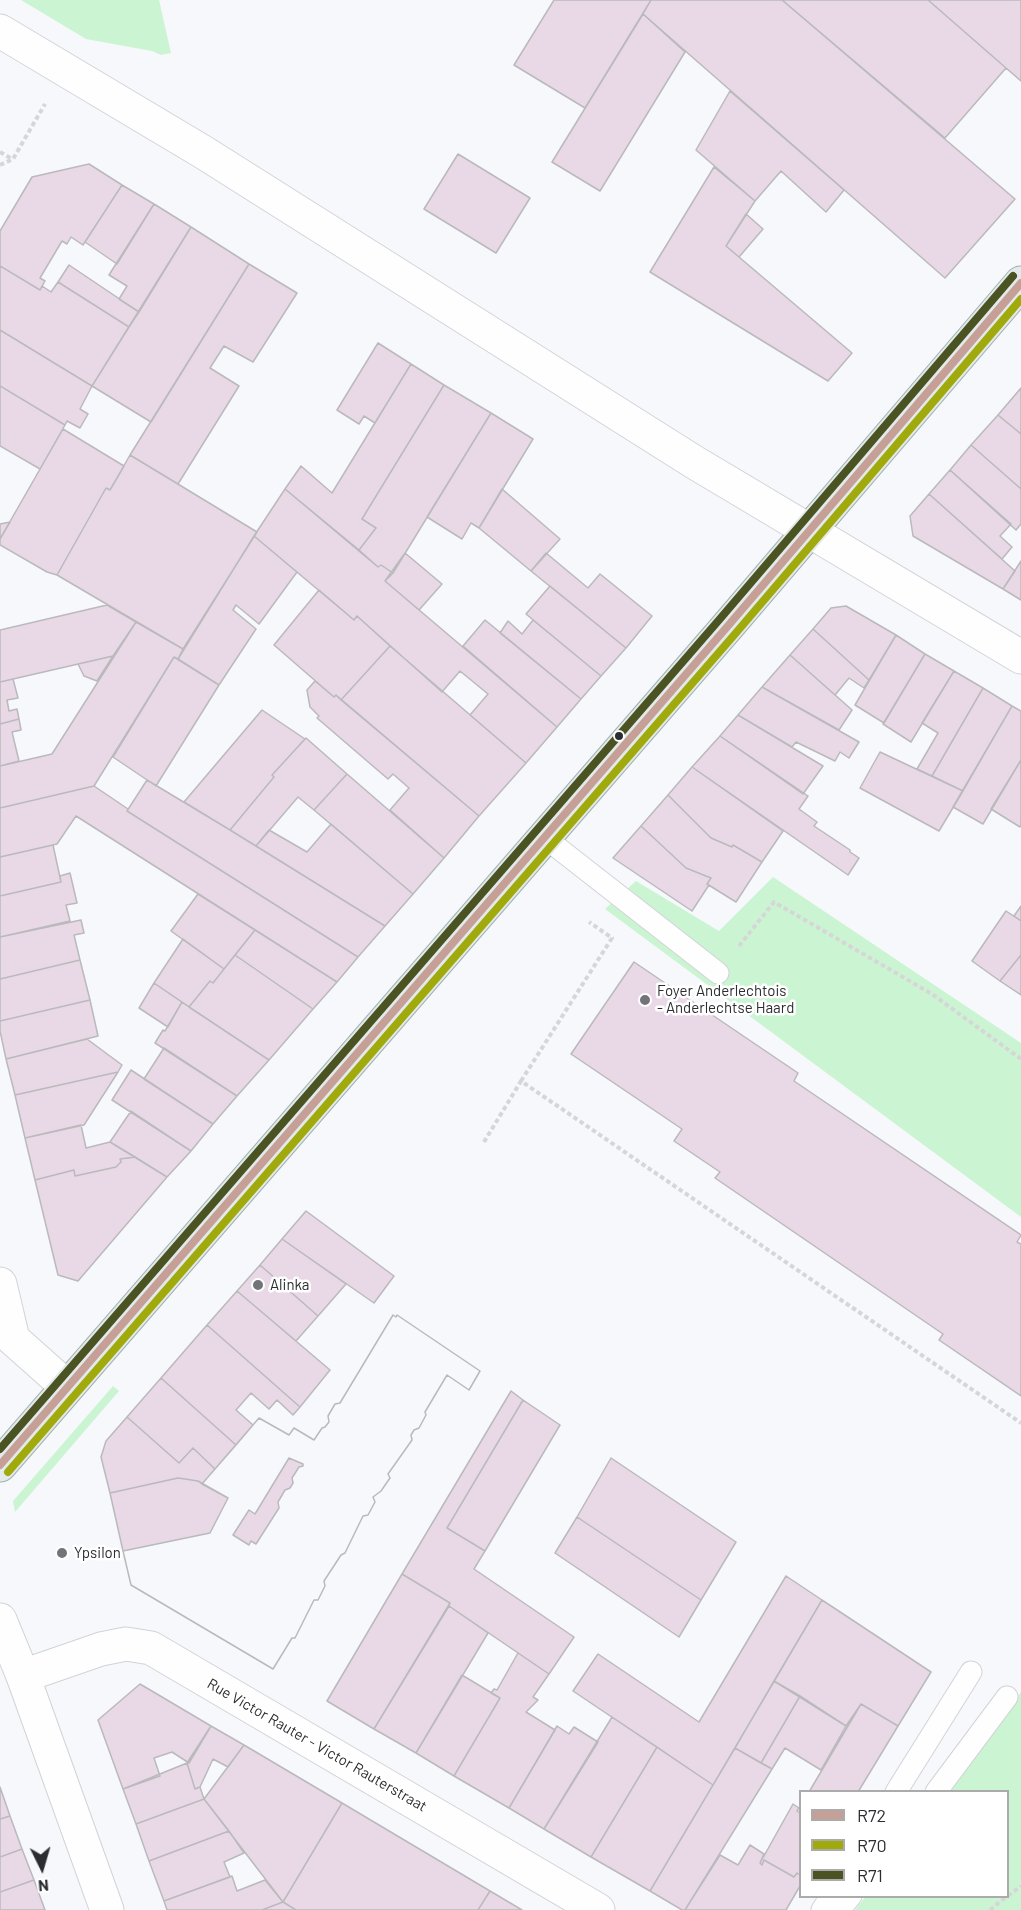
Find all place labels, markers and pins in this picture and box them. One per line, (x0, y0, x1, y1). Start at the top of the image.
unlabelled marker (613, 730, 625, 742)
place label: Foyer Anderlechtois - Anderlechtse Haard (657, 982, 794, 1017)
marker: Foyer Anderlechtois - Anderlechtse Haard (638, 993, 652, 1007)
place label: Alinka (270, 1276, 309, 1294)
marker: Alinka (251, 1278, 265, 1292)
place label: Ypsilon (74, 1544, 121, 1562)
marker: Ypsilon (55, 1546, 69, 1560)

